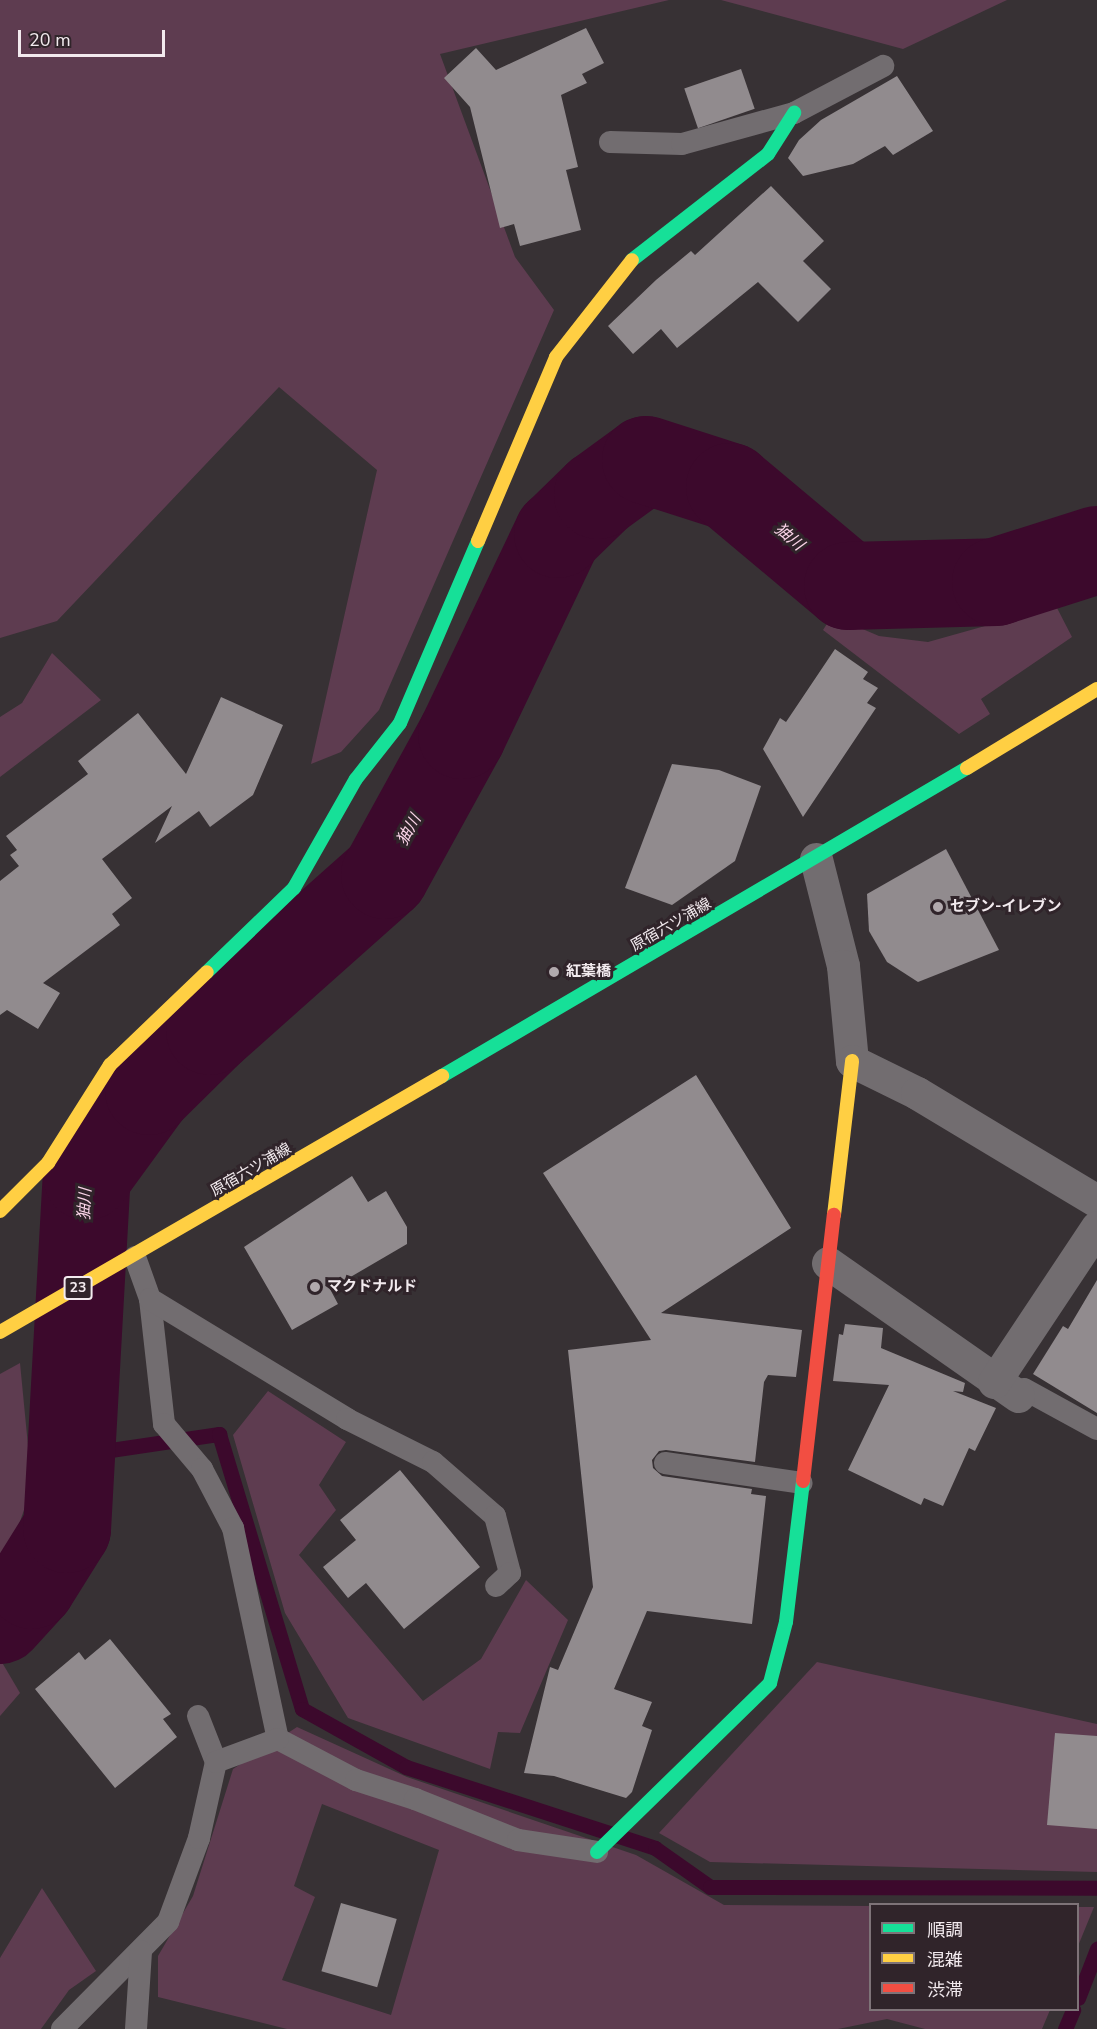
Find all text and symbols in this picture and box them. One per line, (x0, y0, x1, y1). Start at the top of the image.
scale bar (21, 18, 168, 56)
text: 20 m (29, 28, 71, 52)
water label: 㹨川 (771, 519, 807, 555)
water label: 㹨川 (393, 811, 425, 849)
street label: 原宿六ツ浦線 (628, 895, 714, 955)
place label: セブン-イレブン (950, 898, 1062, 916)
marker: セブン-イレブン (931, 900, 945, 914)
place label: 紅葉橋 (566, 963, 611, 981)
marker: 紅葉橋 (547, 965, 561, 979)
street label: 原宿六ツ浦線 (208, 1140, 294, 1200)
water label: 㹨川 (75, 1188, 95, 1220)
road number: 23 (63, 1277, 93, 1299)
place label: マクドナルド (327, 1278, 417, 1296)
marker: マクドナルド (308, 1280, 322, 1294)
legend (869, 1903, 1079, 2011)
text: 順調 (927, 1918, 963, 1942)
text: 混雑 (927, 1948, 963, 1972)
text: 渋滞 (927, 1978, 963, 2002)

